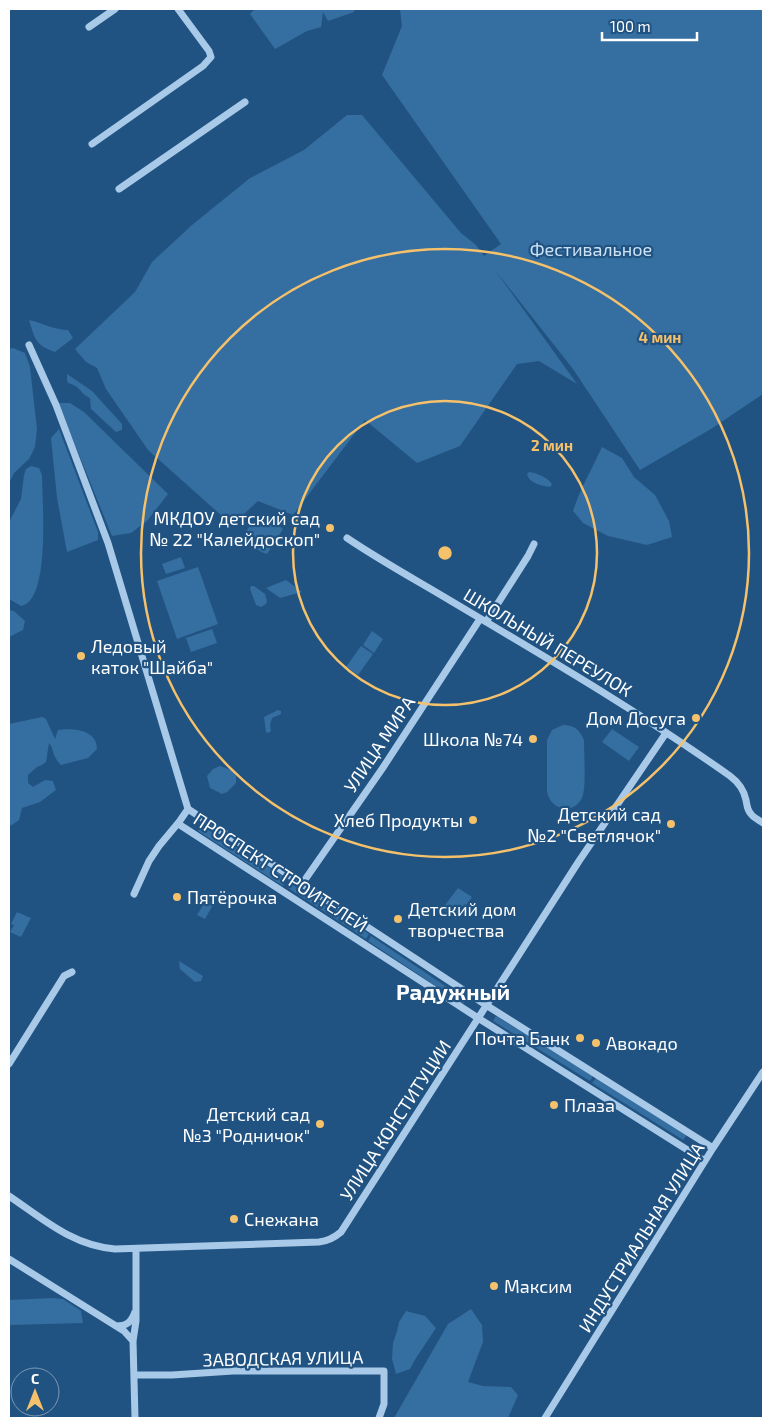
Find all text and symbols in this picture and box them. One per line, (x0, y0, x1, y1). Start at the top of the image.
scale bar (602, 10, 697, 42)
text: 100 m (610, 17, 651, 35)
park label: Фестивальное (530, 238, 652, 260)
text: 4 мин (639, 328, 681, 346)
text: 2 мин (531, 436, 573, 454)
place label: МКДОУ детский сад № 22 "Калейдоскоп" (149, 507, 320, 550)
marker: МКДОУ детский сад № 22 "Калейдоскоп" (324, 522, 336, 534)
centre of rings (436, 544, 454, 562)
street label: ШКОЛЬНЫЙ ПЕРЕУЛОК (460, 583, 636, 701)
place label: Ледовый каток "Шайба" (91, 635, 213, 678)
marker: Ледовый каток "Шайба" (75, 650, 87, 662)
street label: УЛИЦА МИРА (339, 691, 420, 796)
place label: Дом Досуга (586, 707, 686, 729)
marker: Дом Досуга (690, 712, 702, 724)
place label: Школа №74 (423, 728, 523, 750)
marker: Школа №74 (527, 733, 539, 745)
place label: Детский сад №2 "Светлячок" (527, 803, 661, 846)
street label: ПРОСПЕКТ СТРОИТЕЛЕЙ (190, 808, 372, 936)
place label: Хлеб Продукты (334, 809, 463, 831)
marker: Хлеб Продукты (467, 814, 479, 826)
marker: Детский сад №2 "Светлячок" (665, 818, 677, 830)
place label: Пятёрочка (187, 886, 277, 908)
marker: Пятёрочка (171, 891, 183, 903)
place label: Детский дом творчества (408, 898, 516, 941)
marker: Детский дом творчества (392, 913, 404, 925)
district label: Радужный (396, 978, 510, 1004)
place label: Почта Банк (474, 1027, 570, 1049)
marker: Почта Банк (574, 1032, 586, 1044)
place label: Авокадо (606, 1032, 678, 1054)
street label: УЛИЦА КОНСТИТУЦИИ (335, 1036, 455, 1204)
marker: Авокадо (590, 1037, 602, 1049)
place label: Плаза (564, 1094, 615, 1116)
marker: Плаза (548, 1099, 560, 1111)
place label: Детский сад №3 "Родничок" (183, 1103, 310, 1146)
marker: Детский сад №3 "Родничок" (314, 1118, 326, 1130)
street label: ИНДУСТРИАЛЬНАЯ УЛИЦА (573, 1137, 709, 1336)
place label: Снежана (244, 1208, 319, 1230)
marker: Снежана (228, 1213, 240, 1225)
place label: Максим (504, 1275, 572, 1297)
marker: Максим (488, 1280, 500, 1292)
street label: ЗАВОДСКАЯ УЛИЦА (202, 1346, 364, 1370)
north arrow (10, 1367, 60, 1417)
text: С (31, 1370, 39, 1387)

